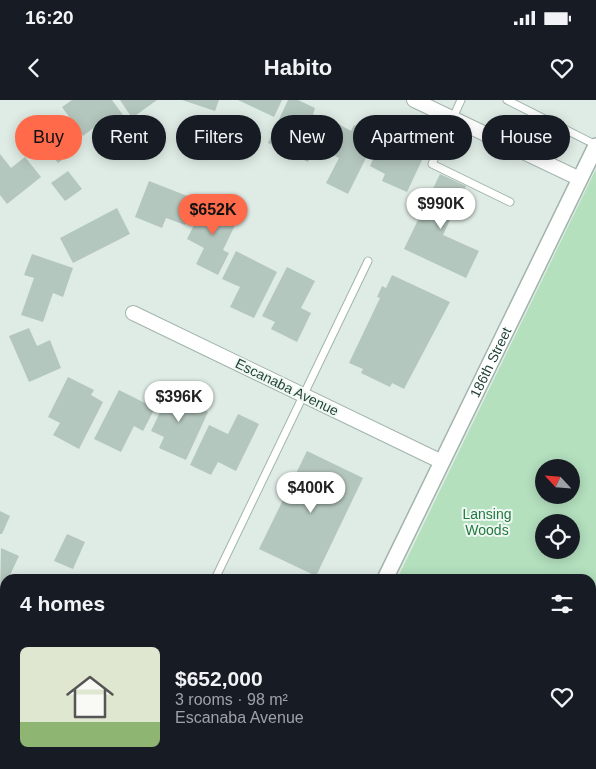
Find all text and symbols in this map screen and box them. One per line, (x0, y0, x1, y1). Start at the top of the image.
text: 16:20 (25, 7, 74, 28)
icon: back (20, 54, 48, 82)
icon: heart (548, 54, 576, 82)
text: Habito (264, 55, 332, 80)
chip: Buy (15, 115, 82, 160)
chip: Rent (92, 115, 166, 160)
chip: Filters (176, 115, 261, 160)
chip: New (271, 115, 343, 160)
chip: Apartment (353, 115, 472, 160)
chip: House (482, 115, 570, 160)
pin: $990K (406, 188, 476, 230)
pin: $652K (178, 194, 248, 236)
text: $990K (417, 195, 465, 212)
text: $652K (189, 201, 237, 218)
street label: 186th Street (467, 324, 515, 400)
street label: Escanaba Avenue (233, 355, 341, 419)
pin: $396K (144, 380, 214, 423)
text: $396K (155, 388, 203, 405)
north arrow (535, 459, 580, 504)
map controls (535, 459, 580, 559)
pin: $400K (276, 472, 346, 514)
text: $400K (287, 479, 335, 496)
park label: Lansing Woods (462, 506, 512, 538)
button: locate (535, 514, 580, 559)
icon: filters (548, 590, 576, 618)
text: 4 homes (20, 592, 105, 615)
icon: home (60, 667, 120, 727)
text: $652,000 (175, 667, 263, 690)
icon: heart (548, 683, 576, 711)
text: 3 rooms · 98 m² (175, 691, 288, 708)
text: Escanaba Avenue (175, 709, 304, 726)

